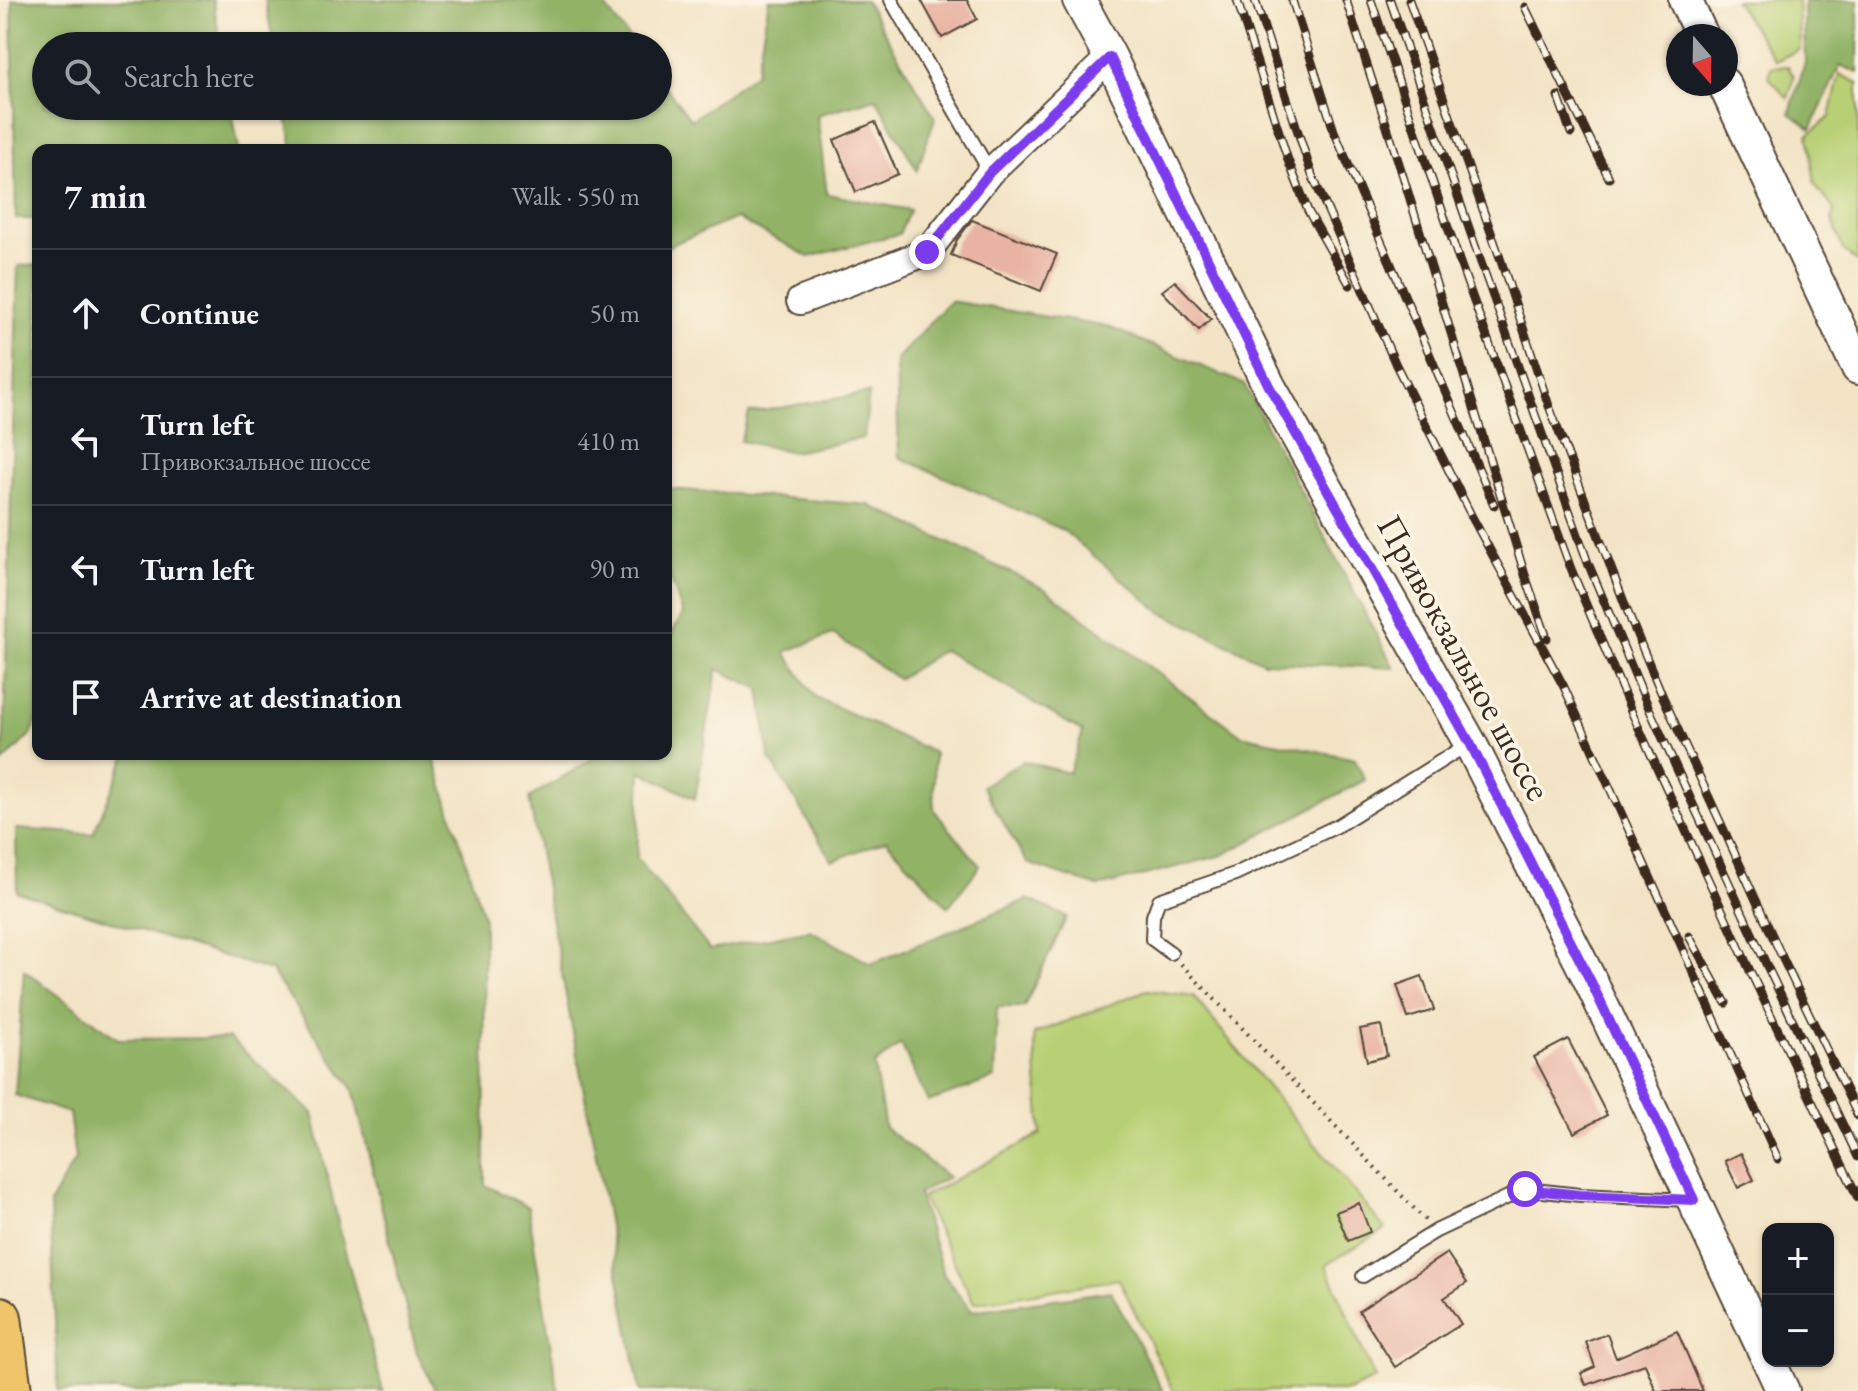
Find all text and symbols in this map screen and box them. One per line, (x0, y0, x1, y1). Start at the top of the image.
north arrow (1666, 24, 1738, 96)
search box (32, 32, 672, 120)
icon: search (60, 54, 104, 98)
text: Search here (124, 57, 254, 96)
text: 7 min (64, 174, 147, 218)
text: Walk · 550 m (512, 179, 640, 213)
route end (909, 234, 945, 270)
icon: ahead (64, 291, 108, 335)
text: Continue (140, 294, 259, 333)
text: 50 m (590, 296, 640, 330)
text: Turn left (140, 405, 254, 444)
icon: left (64, 419, 108, 463)
text: 410 m (577, 424, 640, 458)
text: Привокзальное шоссе (140, 444, 371, 478)
street label: Привокзальное шоссе (1367, 506, 1563, 808)
icon: left (64, 547, 108, 591)
text: Turn left (140, 550, 254, 589)
text: 90 m (590, 552, 640, 586)
icon: arrive (64, 675, 108, 719)
text: Arrive at destination (140, 678, 402, 717)
route start (1507, 1171, 1543, 1207)
map controls (1762, 1223, 1834, 1367)
button: + (1762, 1223, 1834, 1295)
button: − (1762, 1295, 1834, 1367)

